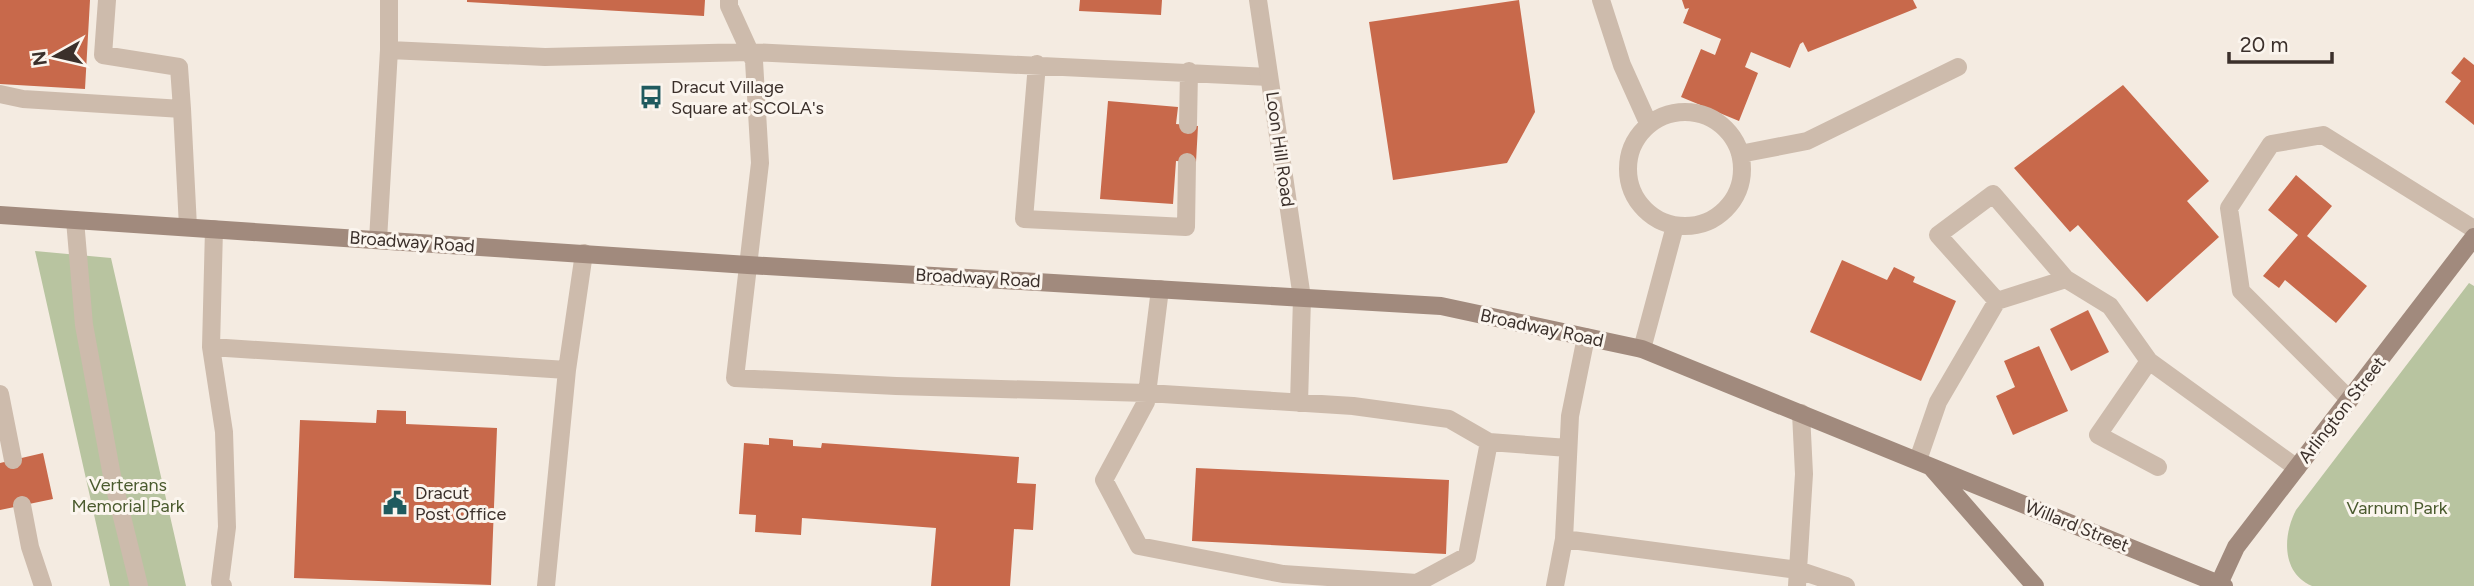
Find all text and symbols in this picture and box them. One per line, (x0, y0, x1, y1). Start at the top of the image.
north arrow (21, 21, 91, 91)
scale bar (2229, 21, 2332, 65)
text: 20 m (2240, 32, 2288, 57)
text: N (27, 49, 52, 67)
place label: Dracut Village Square at SCOLA's (671, 76, 824, 119)
bus stop icon: Dracut Village Square at SCOLA's (637, 83, 665, 111)
street label: Loon Hill Road (1261, 90, 1299, 208)
street label: Broadway Road (349, 227, 475, 257)
street label: Broadway Road (915, 264, 1041, 292)
street label: Broadway Road (1478, 304, 1606, 352)
street label: Arlington Street (2294, 352, 2391, 468)
park label: Verterans Memorial Park (72, 474, 185, 517)
place label: Dracut Post Office (415, 482, 506, 525)
public building icon: Dracut Post Office (381, 489, 409, 517)
street label: Willard Street (2022, 495, 2132, 557)
park label: Varnum Park (2346, 497, 2448, 519)

